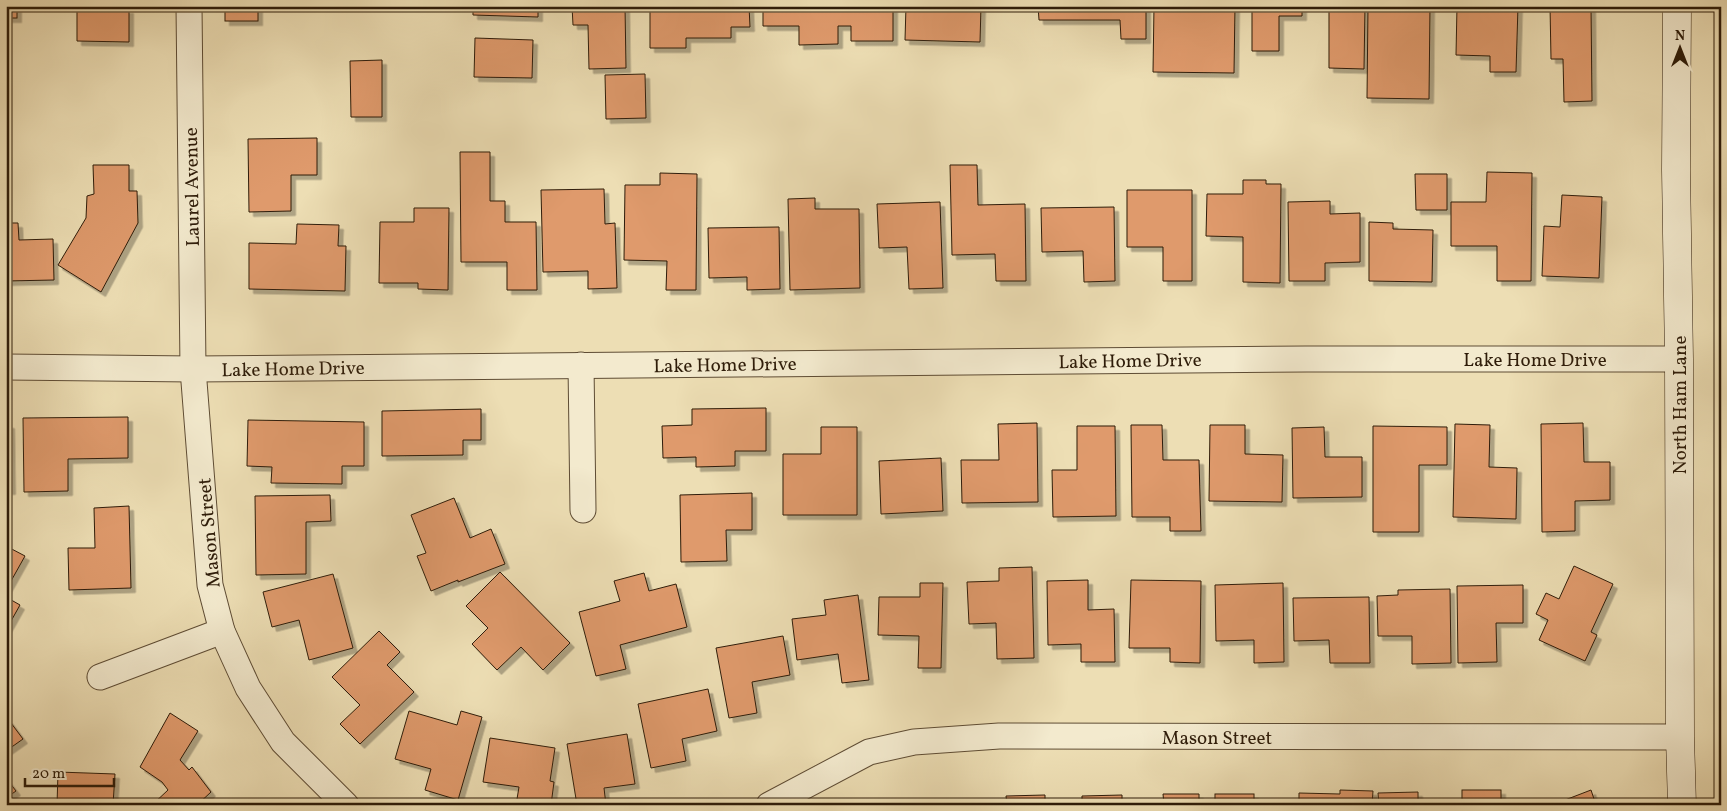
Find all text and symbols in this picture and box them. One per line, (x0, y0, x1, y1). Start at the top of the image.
north arrow (1654, 22, 1704, 72)
text: N (1675, 27, 1685, 46)
street label: Laurel Avenue (179, 127, 207, 247)
street label: North Ham Lane (1668, 336, 1694, 474)
street label: Lake Home Drive (1058, 348, 1202, 376)
street label: Lake Home Drive (1463, 348, 1607, 374)
street label: Lake Home Drive (653, 352, 797, 380)
street label: Lake Home Drive (221, 356, 365, 384)
street label: Mason Street (192, 476, 228, 589)
street label: Mason Street (1162, 726, 1272, 752)
scale bar (25, 756, 114, 788)
text: 20 m (32, 764, 65, 785)

